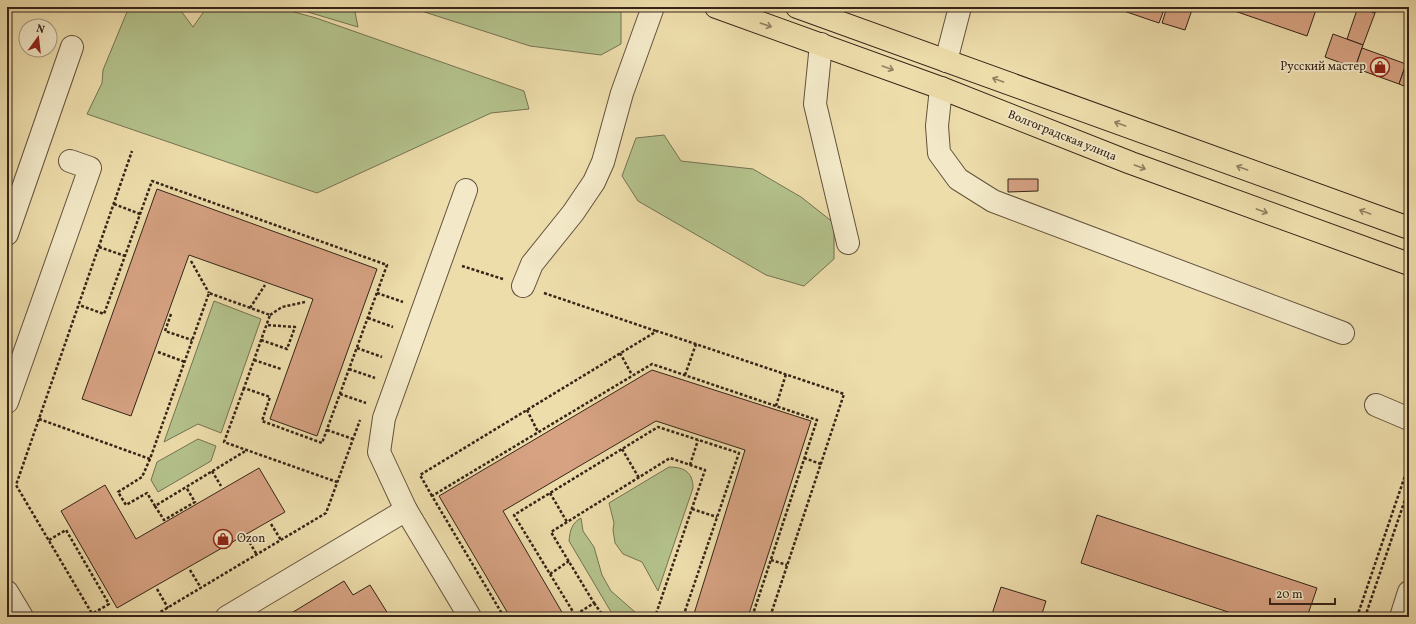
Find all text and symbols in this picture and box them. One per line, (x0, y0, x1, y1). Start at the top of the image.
north arrow (18, 18, 58, 58)
one-way arrow (759, 21, 771, 29)
text: N (34, 22, 46, 38)
shop icon: Русский мастер (1369, 56, 1391, 78)
place label: Русский мастер (1280, 59, 1366, 75)
one-way arrow (882, 65, 894, 73)
one-way arrow (992, 75, 1004, 83)
street label: Волгоградская улица (1005, 107, 1119, 165)
one-way arrow (1114, 119, 1126, 127)
one-way arrow (1133, 163, 1145, 171)
one-way arrow (1236, 164, 1249, 171)
one-way arrow (1256, 207, 1268, 215)
one-way arrow (1359, 208, 1371, 216)
shop icon: Ozon (212, 528, 234, 550)
place label: Ozon (237, 531, 265, 547)
scale bar (1270, 580, 1335, 606)
text: 20 m (1276, 587, 1303, 603)

